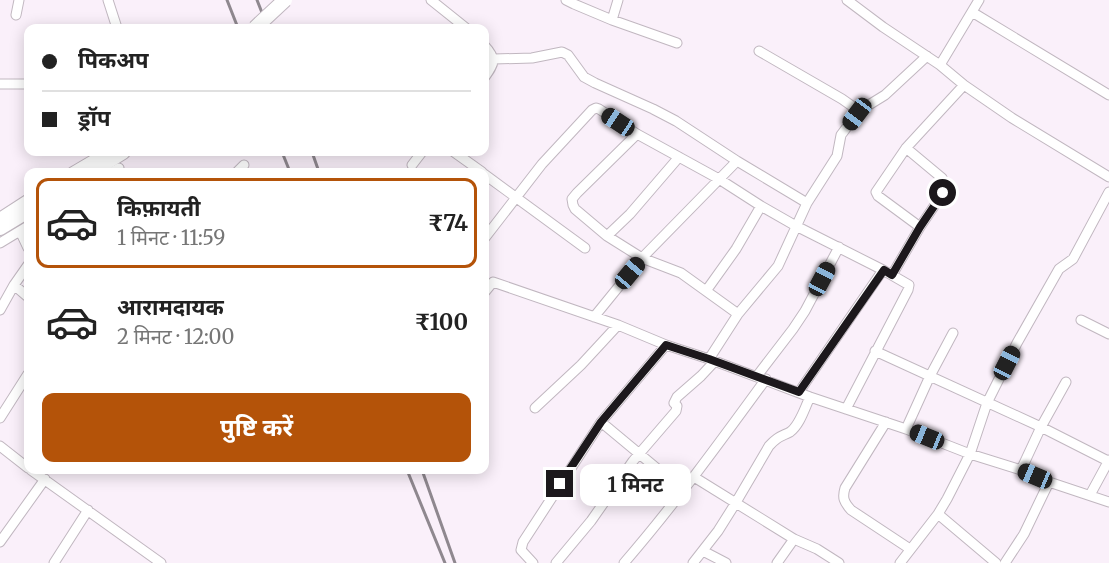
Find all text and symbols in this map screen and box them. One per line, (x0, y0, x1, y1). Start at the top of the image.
text: पिकअप (78, 46, 149, 74)
car (839, 94, 875, 134)
text: ड्रॉप (78, 104, 111, 132)
car (598, 105, 638, 139)
route start (929, 179, 956, 206)
text: किफ़ायती (117, 194, 201, 222)
icon: car (45, 196, 99, 250)
text: ₹74 (428, 209, 468, 237)
text: 1 मिनट · 11:59 (117, 225, 225, 250)
car (612, 253, 648, 293)
car (806, 259, 838, 299)
text: आरामदायक (117, 293, 224, 321)
icon: car (45, 295, 99, 349)
text: ₹100 (414, 308, 468, 336)
text: 2 मिनट · 12:00 (117, 324, 235, 349)
car (991, 343, 1023, 383)
button: पुष्टि करें (42, 393, 471, 462)
car (907, 422, 947, 452)
car (1015, 461, 1055, 491)
callout: 1 मिनट (581, 463, 692, 505)
route end (546, 470, 573, 497)
text: 1 मिनट (608, 472, 664, 497)

